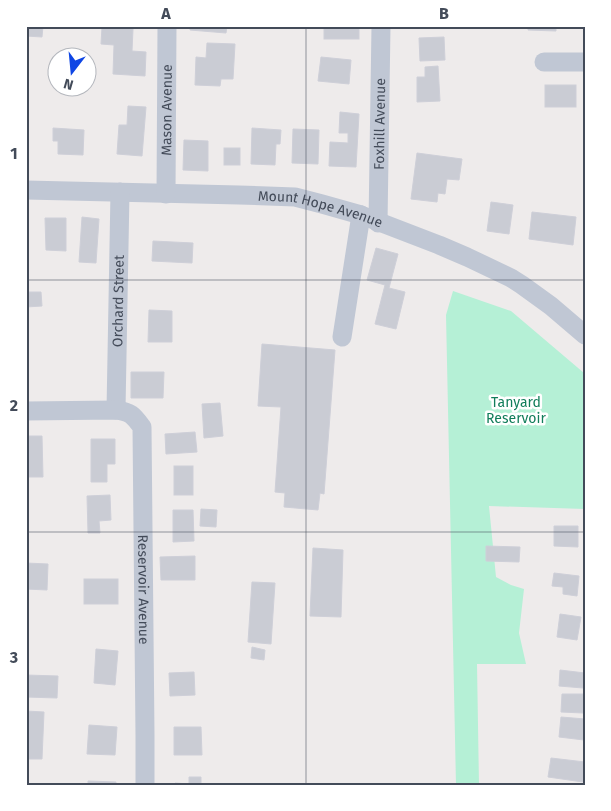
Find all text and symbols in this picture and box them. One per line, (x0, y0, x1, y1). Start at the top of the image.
text: A (160, 4, 171, 23)
text: B (439, 4, 449, 23)
north arrow (48, 48, 98, 98)
street label: Mason Avenue (158, 64, 176, 156)
text: N (62, 75, 75, 93)
street label: Foxhill Avenue (371, 78, 389, 170)
text: 1 (10, 144, 18, 163)
street label: Mount Hope Avenue (258, 188, 385, 232)
street label: Orchard Street (109, 254, 128, 347)
park label: Tanyard Reservoir (486, 394, 547, 427)
text: 2 (10, 396, 18, 415)
street label: Reservoir Avenue (134, 534, 152, 645)
text: 3 (9, 648, 18, 667)

